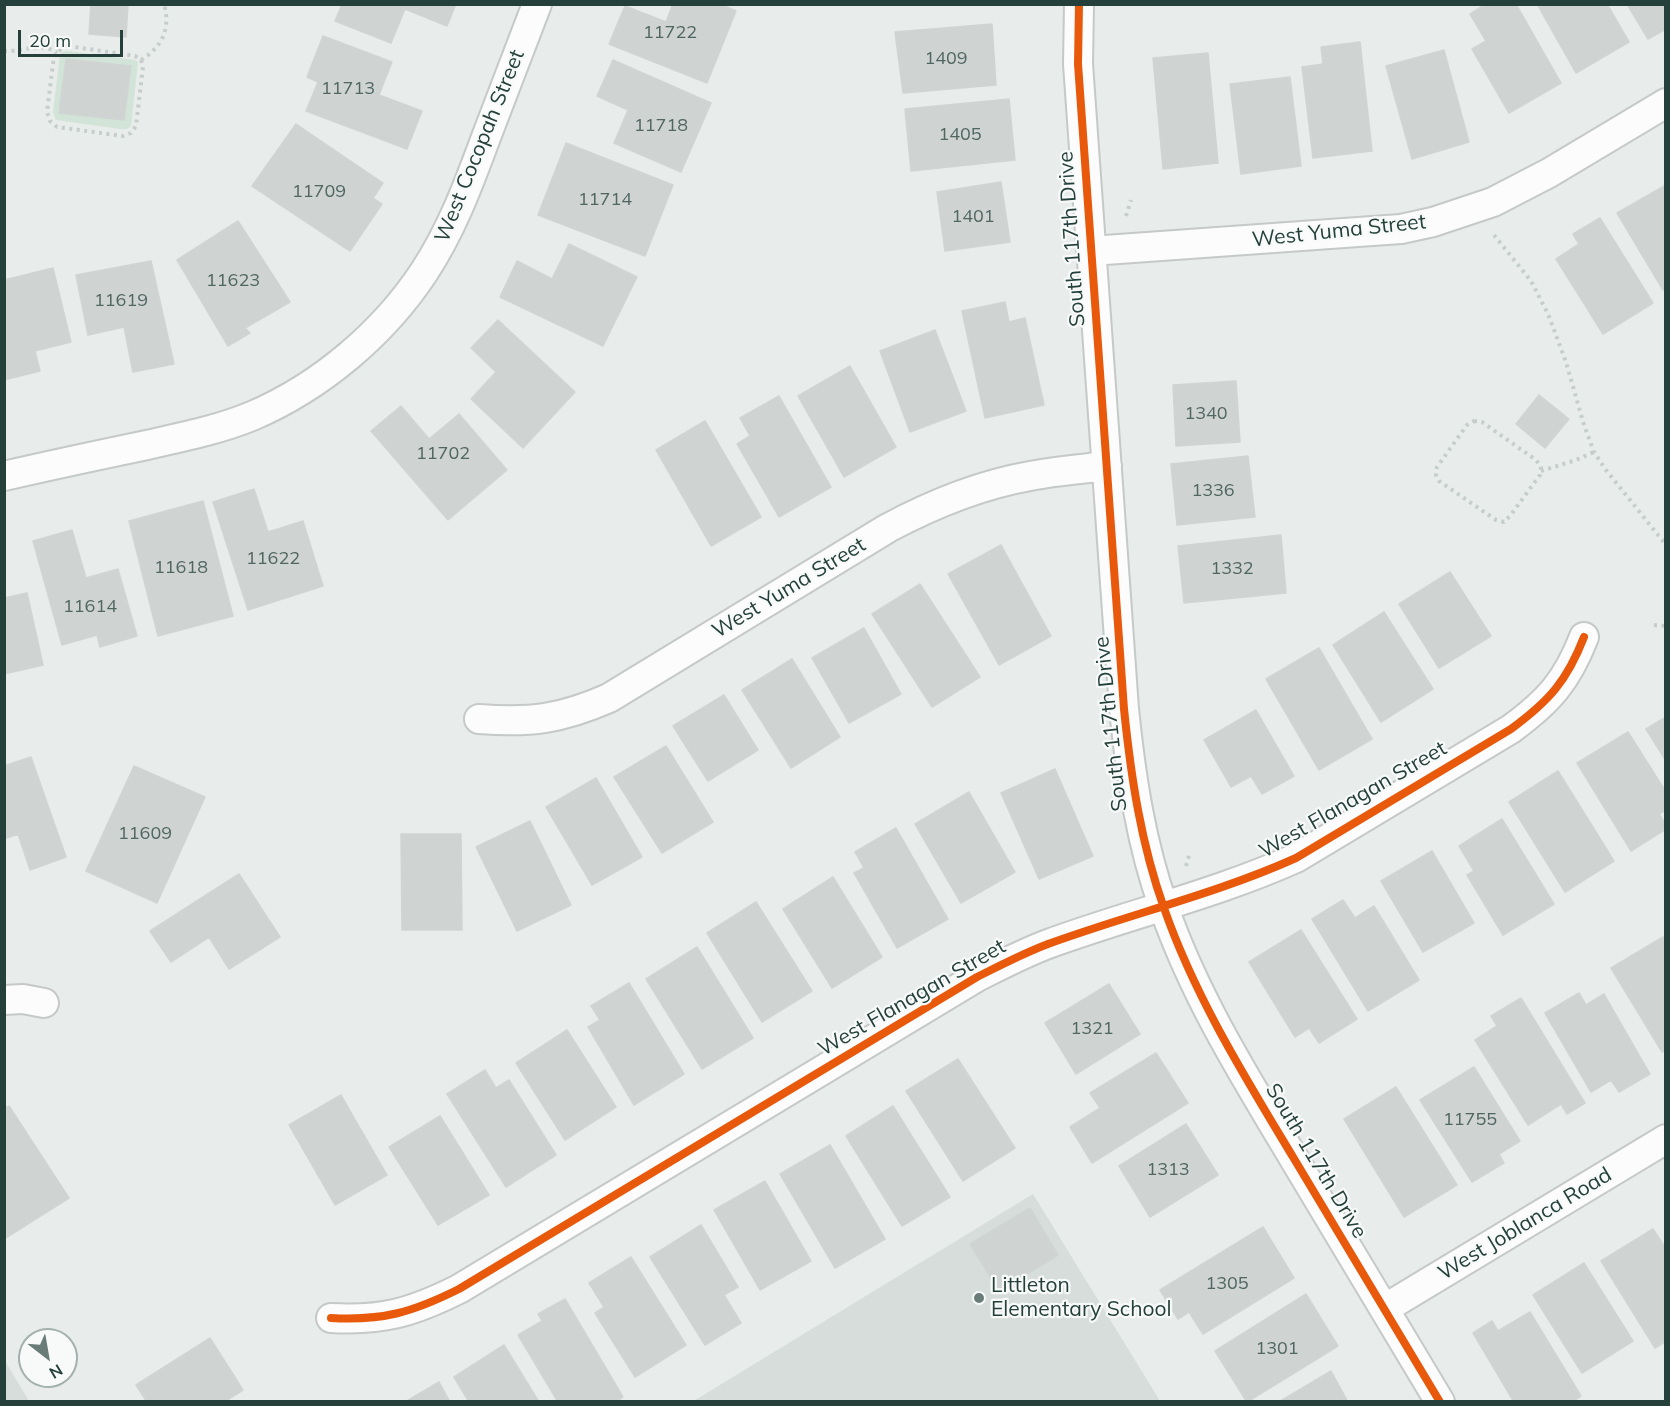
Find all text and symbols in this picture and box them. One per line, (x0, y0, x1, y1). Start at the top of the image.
scale bar (21, 18, 126, 56)
house number: 11722 (643, 22, 697, 44)
text: 20 m (29, 29, 71, 52)
street label: West Cocopah Street (430, 46, 530, 246)
house number: 1409 (924, 48, 968, 70)
house number: 11713 (321, 78, 375, 100)
house number: 11718 (634, 115, 688, 137)
house number: 1405 (938, 124, 982, 146)
street label: South 117th Drive (1053, 150, 1091, 328)
house number: 11709 (292, 181, 346, 203)
house number: 11714 (578, 189, 632, 211)
house number: 1401 (951, 206, 995, 228)
street label: West Yuma Street (1251, 209, 1427, 253)
house number: 11623 (206, 270, 260, 292)
house number: 11619 (94, 290, 148, 312)
house number: 1340 (1184, 403, 1228, 425)
house number: 11702 (416, 443, 470, 465)
house number: 1336 (1191, 480, 1235, 502)
street label: West Yuma Street (708, 532, 870, 644)
house number: 11622 (246, 548, 300, 570)
house number: 11618 (154, 557, 208, 579)
house number: 1332 (1210, 558, 1254, 580)
house number: 11614 (63, 596, 117, 618)
street label: South 117th Drive (1089, 635, 1133, 813)
street label: West Flanagan Street (1255, 736, 1451, 864)
house number: 11609 (118, 823, 172, 845)
street label: West Flanagan Street (814, 934, 1010, 1062)
house number: 1321 (1070, 1018, 1114, 1040)
street label: South 117th Drive (1260, 1079, 1372, 1243)
house number: 11755 (1443, 1109, 1497, 1131)
house number: 1313 (1146, 1159, 1190, 1181)
street label: West Joblanca Road (1434, 1162, 1616, 1286)
place label: Littleton Elementary School (991, 1273, 1172, 1323)
house number: 1305 (1205, 1273, 1249, 1295)
marker: Littleton Elementary School (972, 1291, 986, 1305)
north arrow (18, 1328, 78, 1388)
house number: 1301 (1255, 1338, 1299, 1360)
text: N (46, 1360, 67, 1383)

